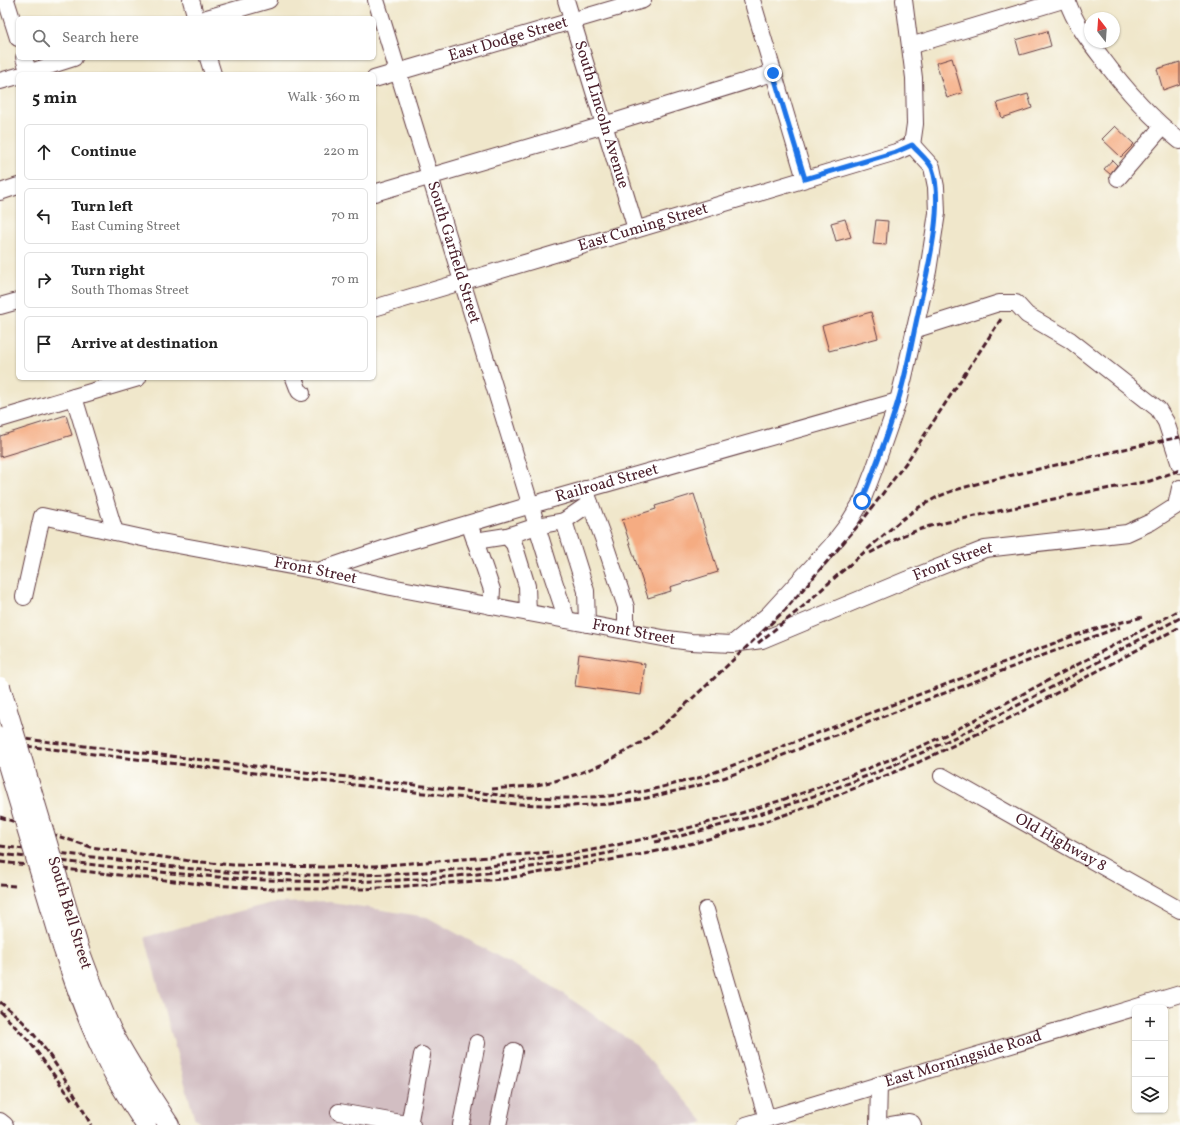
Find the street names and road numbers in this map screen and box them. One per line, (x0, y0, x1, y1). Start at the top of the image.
street label: East Dodge Street (446, 11, 571, 68)
street label: South Lincoln Avenue (568, 38, 634, 191)
street label: South Garfield Street (421, 179, 485, 327)
street label: East Cuming Street (576, 198, 711, 257)
street label: Railroad Street (553, 458, 661, 508)
street label: Front Street (910, 537, 994, 587)
street label: Front Street (272, 552, 359, 590)
street label: Front Street (590, 614, 677, 651)
street label: Old Highway 8 (1011, 808, 1110, 877)
street label: South Bell Street (41, 854, 97, 973)
street label: East Morningside Road (882, 1025, 1044, 1093)

